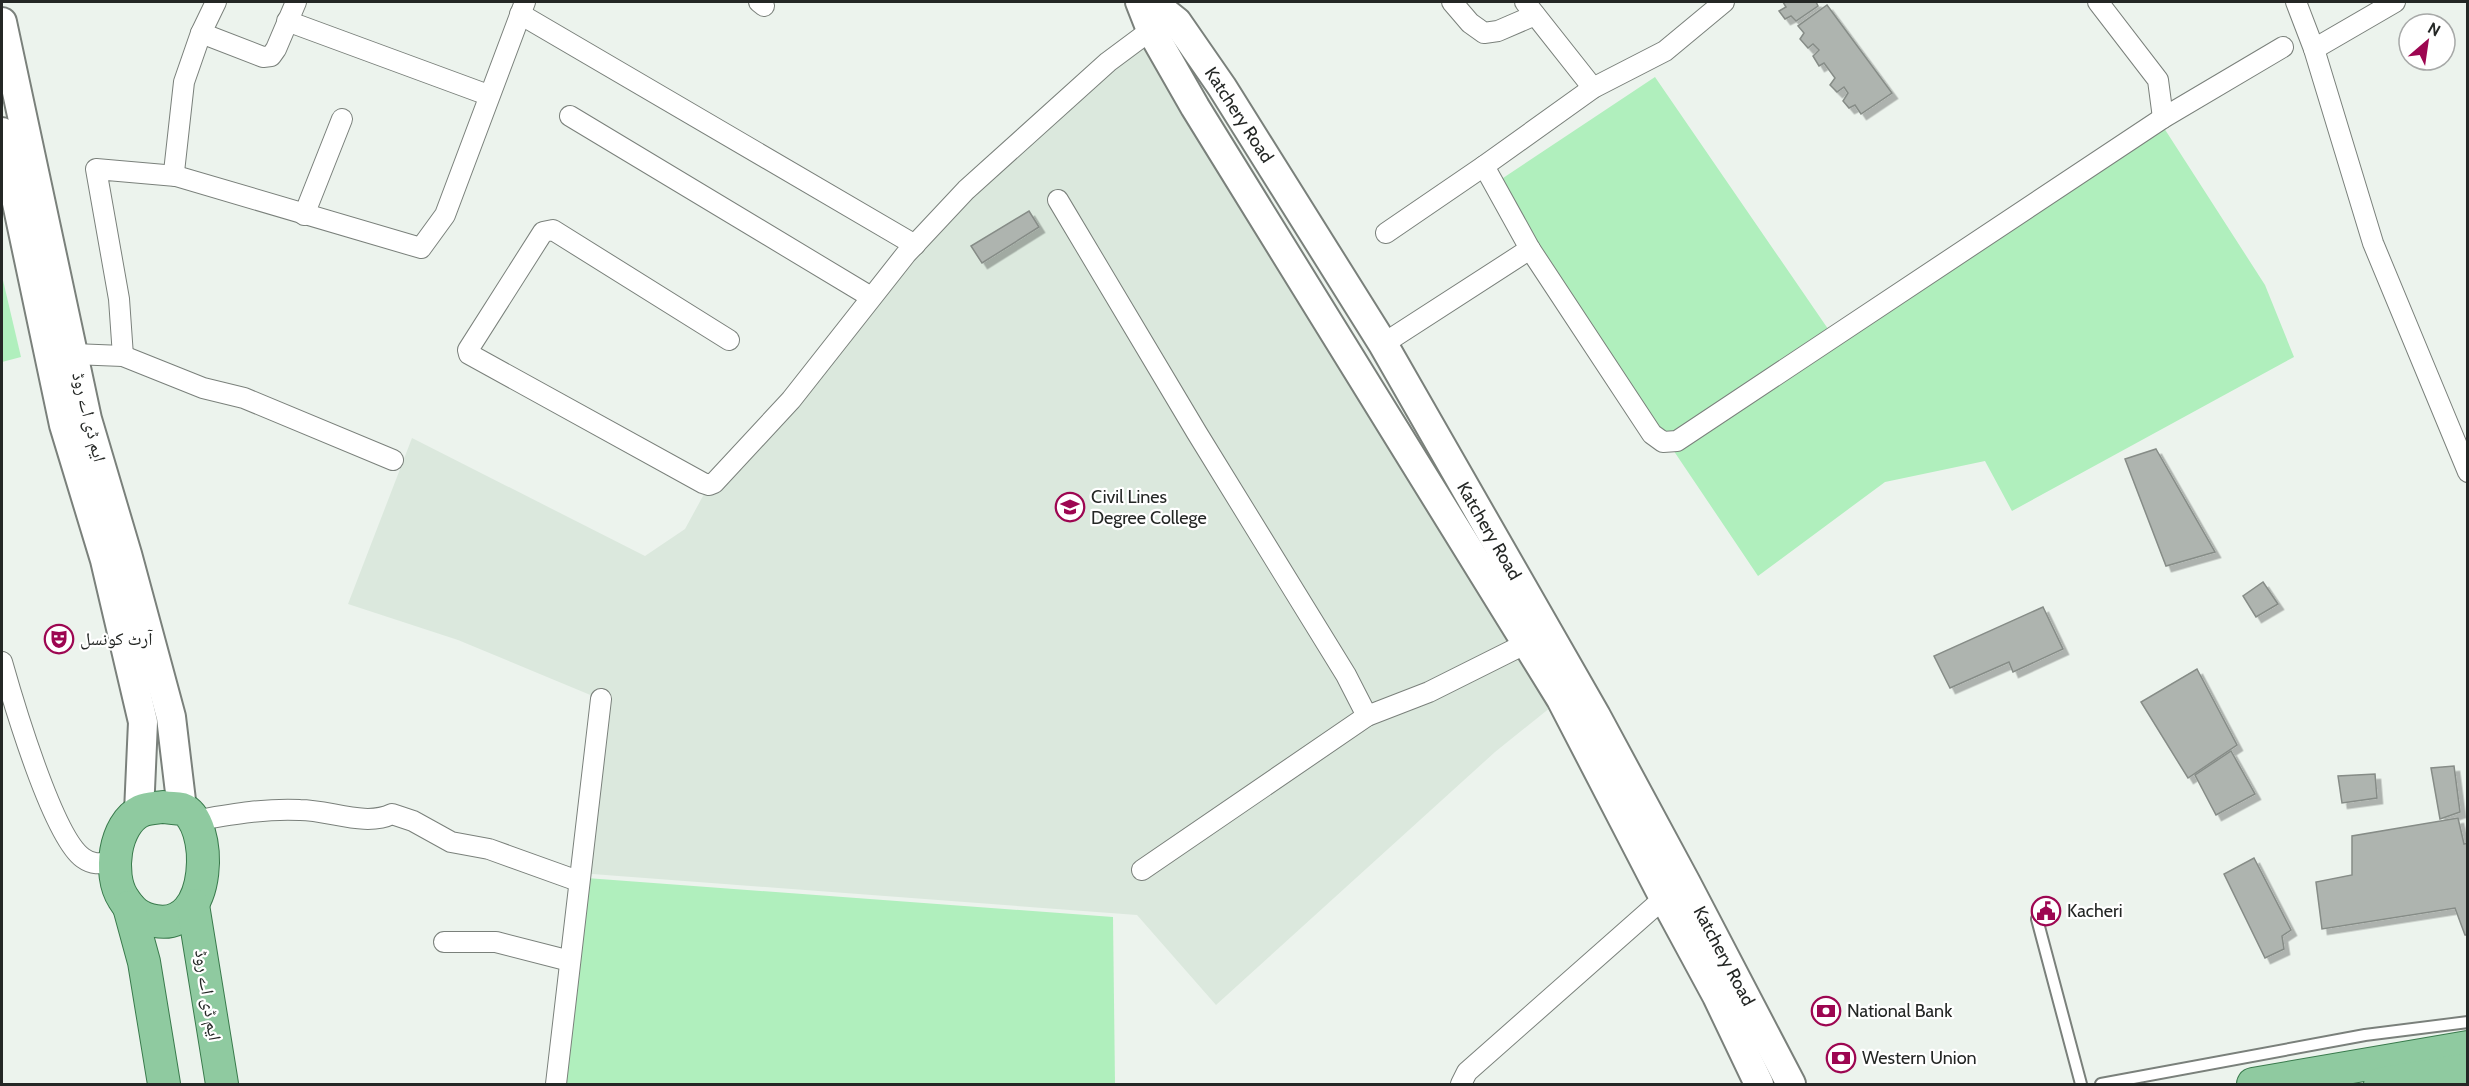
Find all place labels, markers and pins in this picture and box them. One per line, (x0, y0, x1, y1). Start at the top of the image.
place label: Civil Lines Degree College (1091, 486, 1207, 529)
school or university icon: Civil Lines Degree College (1054, 491, 1086, 523)
theatre icon: آرٹ کونسل (43, 623, 75, 655)
place label: آرٹ کونسل (80, 628, 153, 650)
public building icon: Kacheri (2030, 895, 2062, 927)
place label: Kacheri (2067, 900, 2122, 922)
bank icon: National Bank (1810, 995, 1842, 1027)
place label: National Bank (1847, 1000, 1953, 1022)
bank icon: Western Union (1825, 1042, 1857, 1074)
place label: Western Union (1862, 1047, 1977, 1069)

